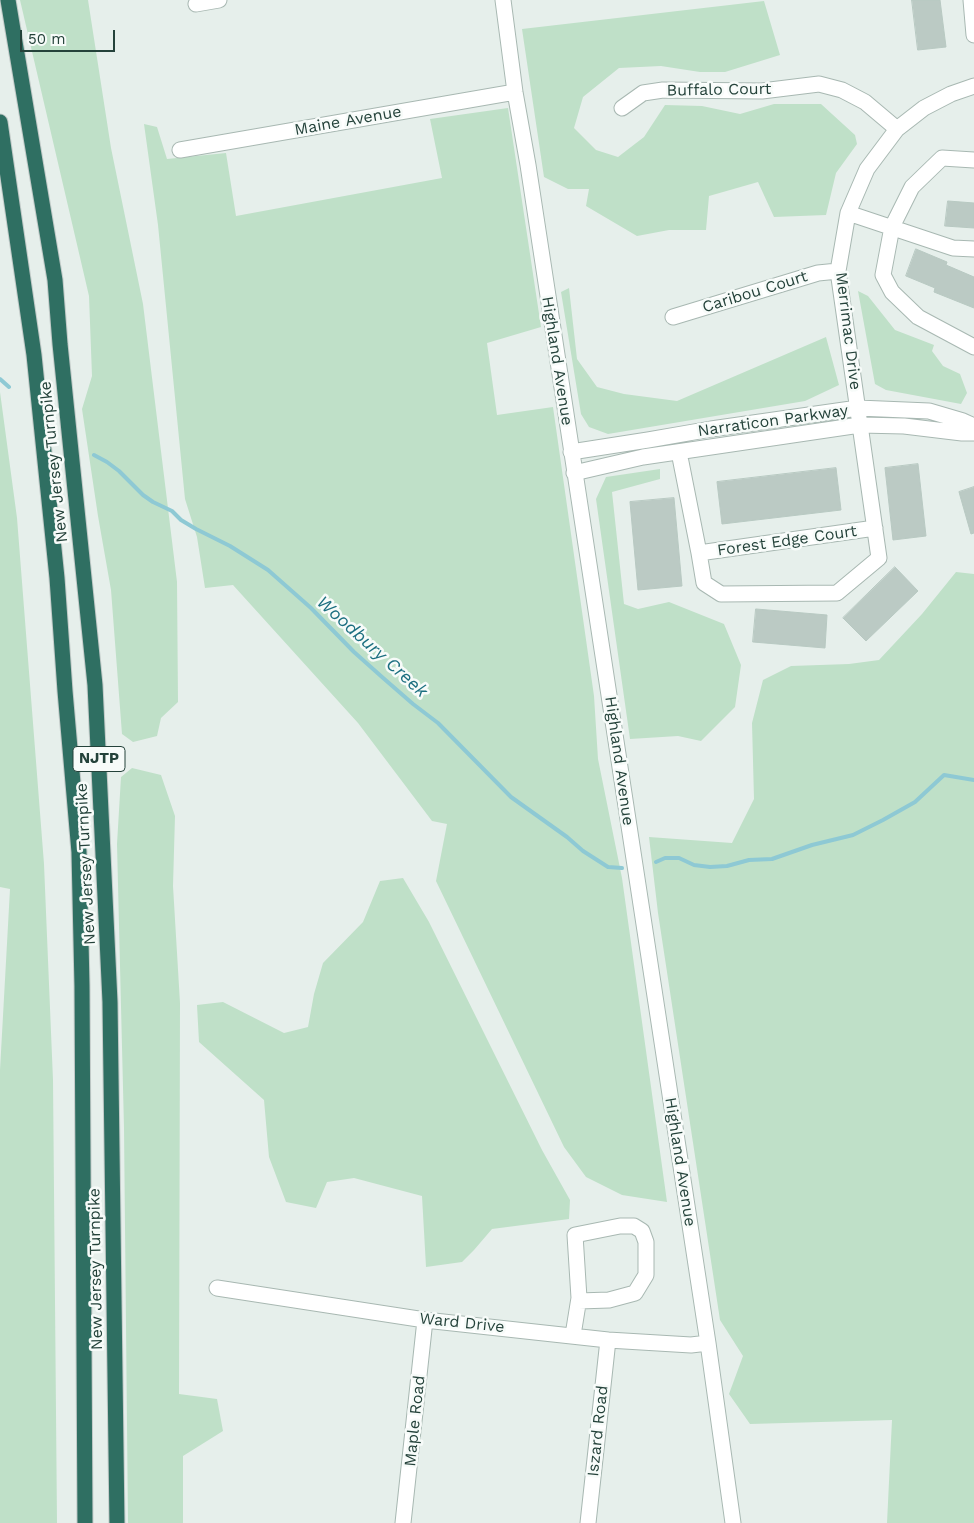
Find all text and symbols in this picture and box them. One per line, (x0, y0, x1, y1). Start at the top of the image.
scale bar (22, 20, 118, 52)
text: 50 m (28, 30, 65, 48)
street label: Buffalo Court (667, 79, 771, 101)
street label: Maine Avenue (293, 102, 403, 140)
street label: Caribou Court (700, 267, 810, 317)
street label: Merrimac Drive (831, 271, 865, 391)
street label: Highland Avenue (537, 295, 577, 427)
street label: New Jersey Turnpike (36, 380, 72, 544)
street label: Narraticon Parkway (697, 401, 849, 441)
street label: Forest Edge Court (716, 522, 858, 560)
water label: Woodbury Creek (312, 592, 432, 702)
street label: Highland Avenue (600, 695, 638, 827)
road number: NJTP (73, 746, 125, 772)
street label: New Jersey Turnpike (72, 783, 100, 945)
street label: Highland Avenue (660, 1096, 700, 1228)
street label: New Jersey Turnpike (85, 1188, 107, 1350)
street label: Ward Drive (419, 1309, 505, 1337)
street label: Maple Road (401, 1375, 429, 1467)
street label: Iszard Road (584, 1385, 612, 1477)

